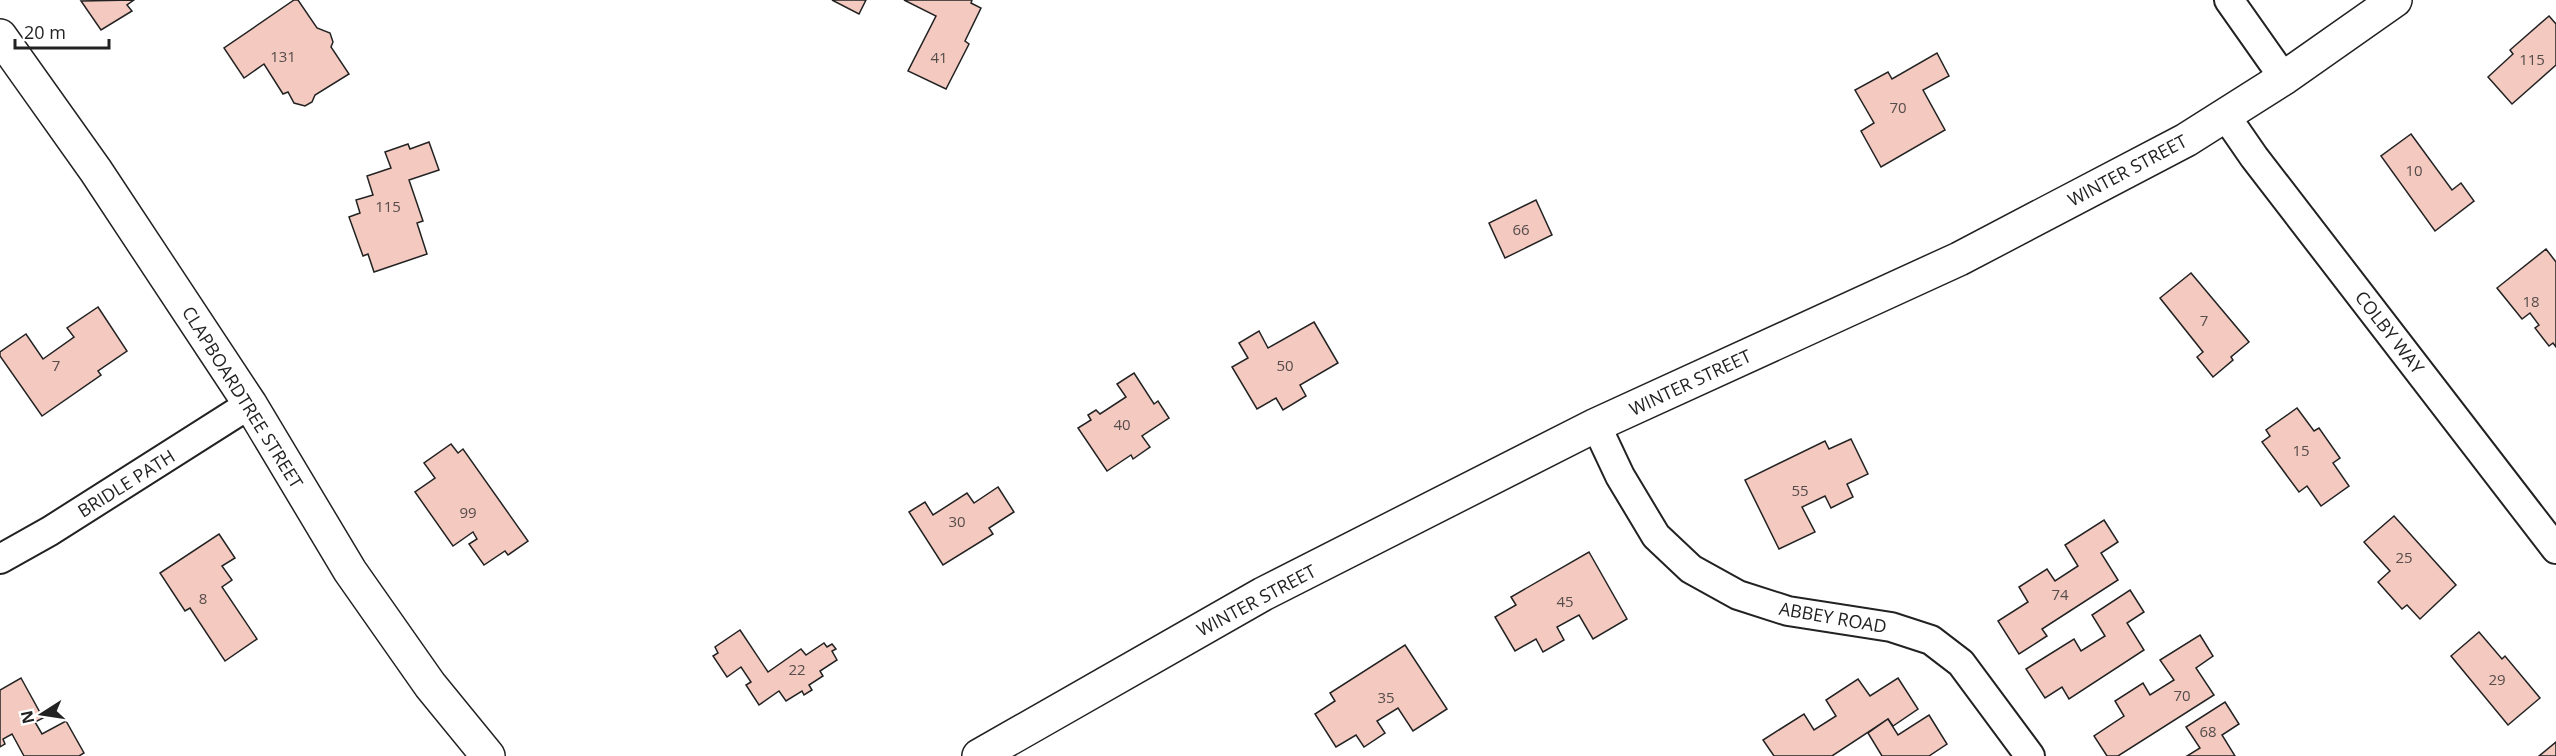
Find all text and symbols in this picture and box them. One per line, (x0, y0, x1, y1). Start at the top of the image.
scale bar (15, 12, 110, 50)
text: 20 m (24, 20, 66, 44)
house number: 131 (270, 46, 296, 66)
house number: 41 (930, 47, 948, 67)
house number: 115 (2519, 49, 2545, 69)
house number: 70 (1889, 97, 1907, 117)
street label: WINTER STREET (2063, 128, 2191, 212)
house number: 10 (2405, 160, 2423, 180)
house number: 115 (375, 196, 401, 216)
house number: 66 (1512, 219, 1530, 239)
street label: COLBY WAY (2350, 286, 2431, 379)
house number: 18 (2522, 291, 2540, 311)
street label: CLAPBOARDTREE STREET (177, 301, 309, 493)
house number: 7 (2200, 310, 2208, 330)
street label: WINTER STREET (1625, 343, 1755, 421)
house number: 7 (52, 355, 60, 375)
house number: 50 (1276, 355, 1294, 375)
house number: 40 (1113, 414, 1131, 434)
house number: 15 (2292, 440, 2310, 460)
street label: BRIDLE PATH (73, 444, 179, 522)
house number: 55 (1791, 480, 1809, 500)
house number: 99 (459, 502, 477, 522)
house number: 30 (948, 511, 966, 531)
house number: 25 (2395, 547, 2413, 567)
street label: WINTER STREET (1192, 558, 1320, 642)
house number: 74 (2051, 584, 2069, 604)
house number: 8 (199, 588, 207, 608)
house number: 45 (1556, 591, 1574, 611)
street label: ABBEY ROAD (1777, 596, 1889, 638)
house number: 22 (788, 659, 806, 679)
house number: 29 (2488, 669, 2506, 689)
north arrow (12, 684, 72, 744)
house number: 70 (2173, 685, 2191, 705)
house number: 35 (1377, 687, 1395, 707)
text: N (15, 708, 39, 726)
house number: 68 (2199, 721, 2217, 741)

